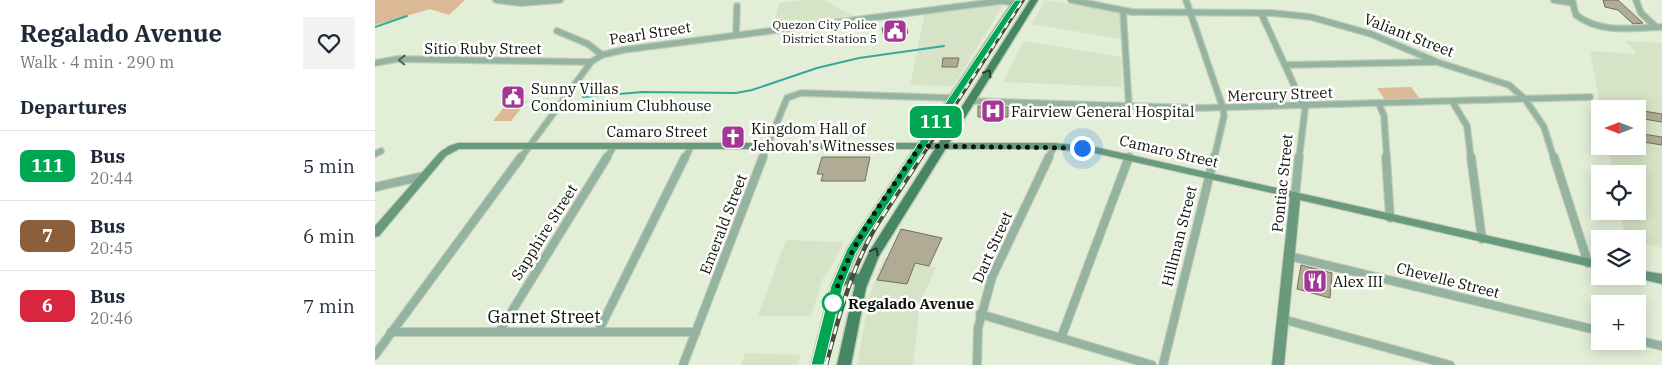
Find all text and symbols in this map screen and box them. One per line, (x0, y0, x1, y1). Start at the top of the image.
street label: Valiant Street (1361, 9, 1457, 61)
text: Regalado Avenue (20, 17, 222, 49)
button: heart (303, 17, 355, 69)
street label: Pearl Street (608, 17, 692, 49)
place label: Quezon City Police District Station 5 (773, 17, 877, 46)
public building icon: Quezon City Police District Station 5 (882, 18, 908, 44)
street label: Sitio Ruby Street (424, 39, 542, 58)
text: Walk · 4 min · 290 m (20, 52, 174, 72)
one-way arrow (398, 54, 406, 65)
one-way arrow (981, 69, 991, 78)
place label: Sunny Villas Condominium Clubhouse (531, 79, 712, 115)
street label: Mercury Street (1227, 83, 1333, 105)
public building icon: Sunny Villas Condominium Clubhouse (500, 84, 526, 110)
text: Departures (20, 95, 127, 119)
hospital icon: Fairview General Hospital (980, 98, 1006, 124)
north arrow (1591, 100, 1646, 155)
map controls (1591, 100, 1646, 350)
place label: Fairview General Hospital (1011, 102, 1195, 121)
line badge: 111 (907, 106, 965, 138)
text: 111 (920, 110, 952, 133)
place label: Kingdom Hall of Jehovah's Witnesses (751, 119, 894, 155)
street label: Camaro Street (607, 122, 707, 141)
church icon: Kingdom Hall of Jehovah's Witnesses (720, 124, 746, 150)
street label: Camaro Street (1118, 130, 1220, 172)
street label: Pontiac Street (1267, 133, 1297, 233)
your location (1070, 136, 1095, 161)
text: Bus (90, 144, 125, 168)
text: 111 (31, 154, 64, 177)
text: 5 min (303, 154, 355, 178)
button: locate (1591, 165, 1646, 220)
text: 20:44 (90, 168, 133, 188)
street label: Emerald Street (695, 171, 751, 277)
street label: Sapphire Street (507, 180, 581, 284)
street label: Hillman Street (1157, 184, 1201, 288)
street label: Dart Street (968, 208, 1016, 286)
text: Bus (90, 214, 125, 238)
text: 7 (42, 224, 53, 247)
text: 6 min (303, 224, 355, 248)
button: layers (1591, 230, 1646, 285)
text: 20:45 (90, 238, 133, 258)
one-way arrow (869, 247, 879, 256)
street label: Chevelle Street (1394, 258, 1502, 302)
restaurant icon: Alex III (1302, 268, 1328, 294)
place label: Alex III (1333, 272, 1383, 291)
text: Bus (90, 284, 125, 308)
marker: Regalado Avenue (822, 292, 844, 314)
text: 6 (42, 294, 53, 317)
text: 7 min (303, 294, 355, 318)
place label: Regalado Avenue (848, 294, 974, 313)
button: + (1591, 295, 1646, 350)
street label: Garnet Street (487, 305, 601, 328)
text: 20:46 (90, 308, 133, 328)

